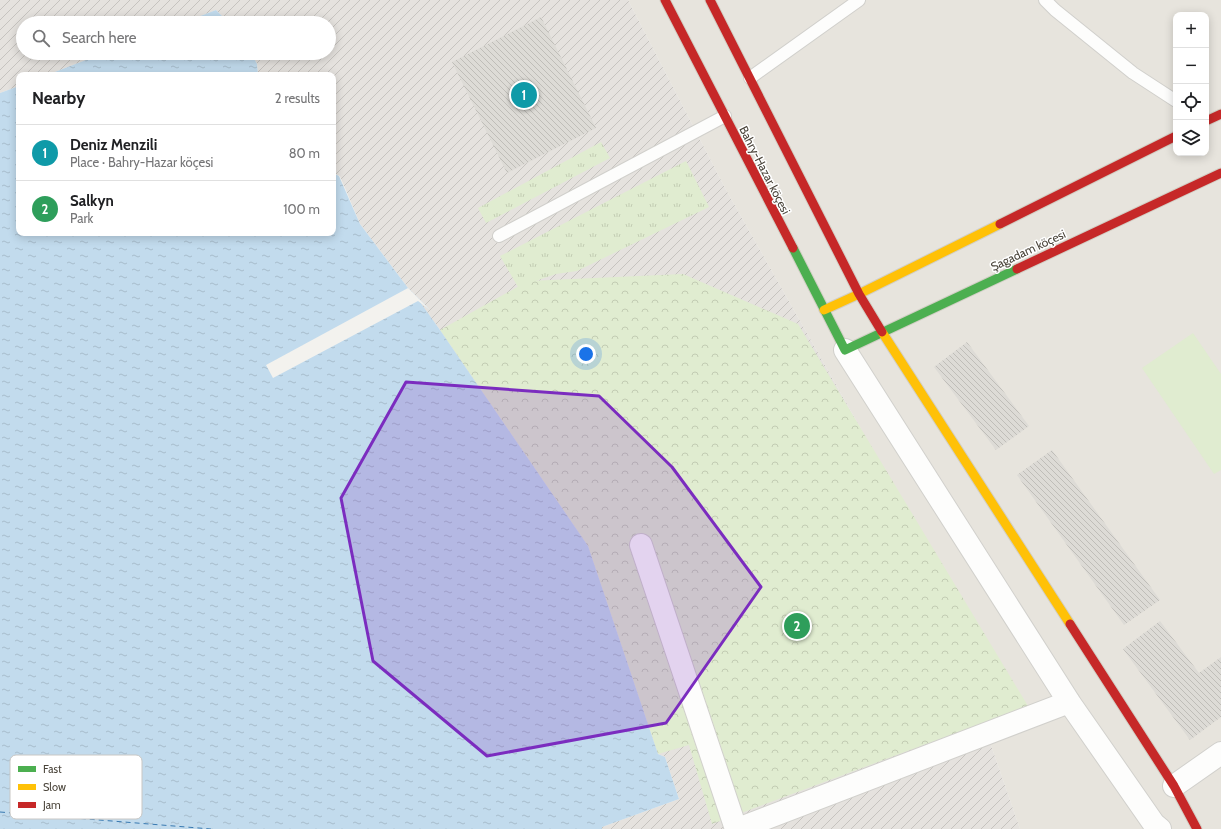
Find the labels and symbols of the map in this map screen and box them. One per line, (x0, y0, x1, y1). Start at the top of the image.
pin: 1 (511, 80, 537, 110)
street label: Bahry-Hazar köçesi (736, 123, 794, 217)
street label: Şagadam köçesi (988, 226, 1068, 274)
your location (576, 344, 596, 364)
pin: 2 (784, 611, 810, 641)
legend (10, 755, 142, 819)
text: Fast (43, 762, 62, 776)
text: Slow (43, 780, 66, 794)
text: Jam (42, 798, 61, 812)

